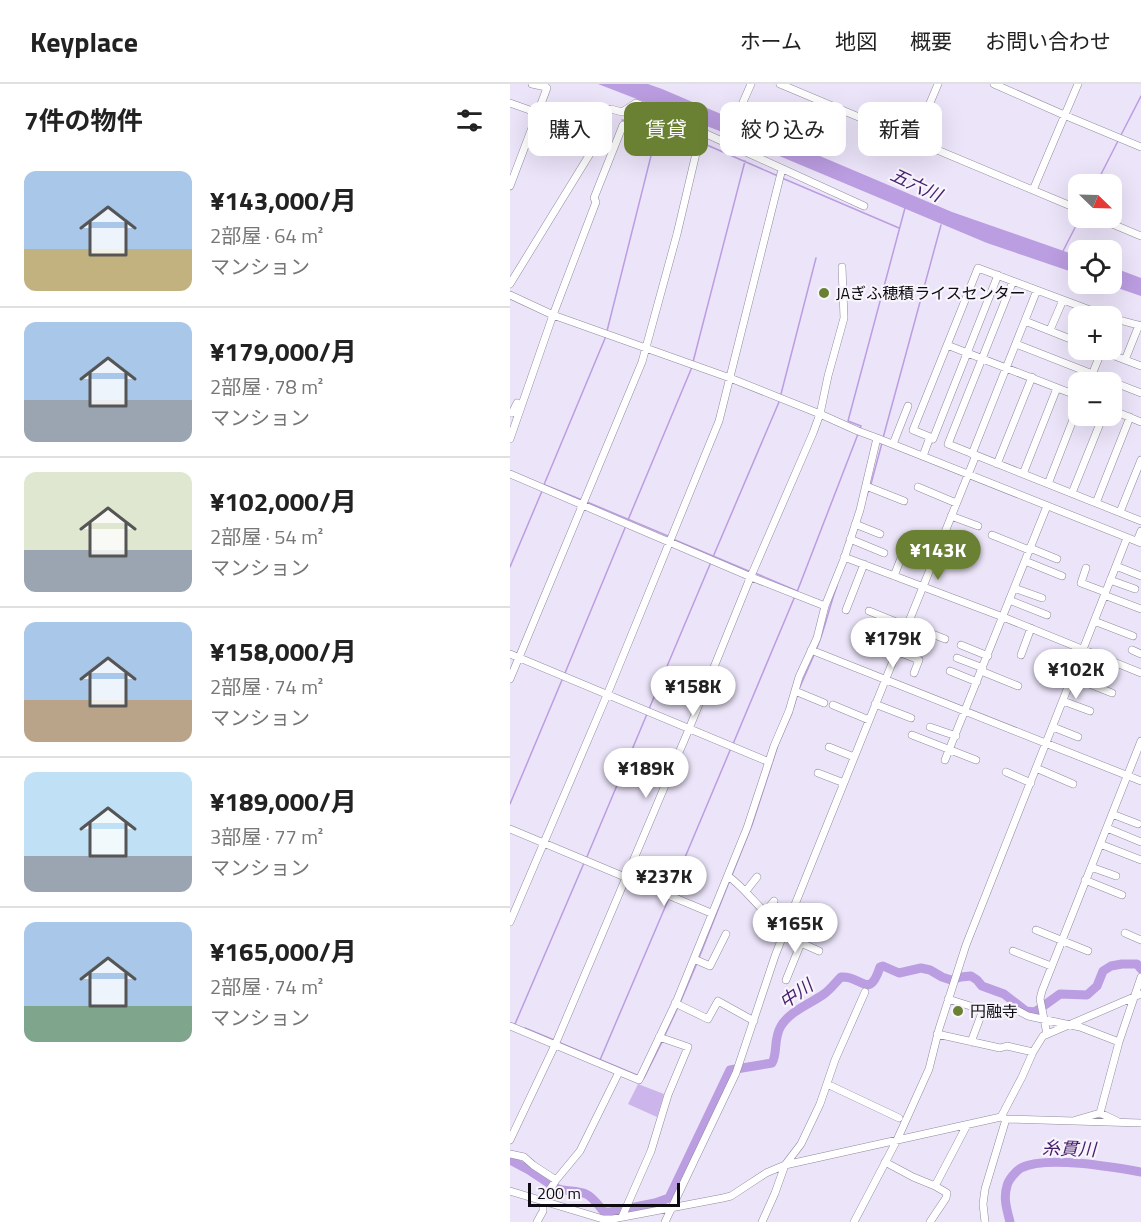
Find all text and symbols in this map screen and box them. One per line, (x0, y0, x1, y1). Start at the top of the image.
text: Keyplace (30, 20, 138, 63)
text: ホーム (740, 25, 802, 57)
text: 地図 (835, 25, 877, 57)
text: 概要 (910, 25, 952, 57)
text: お問い合わせ (985, 25, 1111, 57)
text: 7件の物件 (24, 101, 143, 140)
chip: 購入 (528, 102, 612, 156)
chip: 賃貸 (624, 102, 708, 156)
chip: 絞り込み (720, 102, 846, 156)
chip: 新着 (858, 102, 942, 156)
icon: filters (453, 104, 486, 137)
water label: 五六川 (886, 161, 948, 209)
north arrow (1068, 174, 1122, 228)
map controls (1068, 174, 1122, 426)
text: ¥143,000/月 (210, 181, 357, 220)
icon: home (72, 195, 144, 267)
text: 2部屋 · 64 m² (210, 220, 323, 251)
button: locate (1068, 240, 1122, 294)
text: マンション (210, 251, 310, 282)
place label: JAぎふ穂積ライスセンター (836, 281, 1026, 305)
marker: JAぎふ穂積ライスセンター (817, 286, 831, 300)
button: + (1068, 306, 1122, 360)
text: ¥179,000/月 (210, 332, 357, 371)
icon: home (72, 346, 144, 418)
text: 2部屋 · 78 m² (210, 371, 323, 402)
button: − (1068, 372, 1122, 426)
text: マンション (210, 402, 310, 433)
text: ¥102,000/月 (210, 482, 357, 521)
icon: home (72, 496, 144, 568)
text: 2部屋 · 54 m² (210, 521, 323, 552)
pin: ¥143K (896, 530, 980, 581)
text: ¥143K (910, 534, 966, 565)
text: マンション (210, 552, 310, 583)
pin: ¥179K (851, 618, 935, 669)
text: ¥179K (865, 622, 921, 653)
text: ¥158,000/月 (210, 632, 357, 671)
icon: home (72, 646, 144, 718)
pin: ¥102K (1034, 649, 1118, 700)
text: ¥102K (1048, 653, 1104, 684)
pin: ¥158K (651, 666, 735, 717)
text: ¥158K (665, 670, 721, 701)
text: 2部屋 · 74 m² (210, 671, 323, 702)
text: マンション (210, 702, 310, 733)
pin: ¥189K (604, 748, 688, 799)
text: ¥189K (618, 752, 674, 783)
text: ¥189,000/月 (210, 782, 357, 821)
icon: home (72, 796, 144, 868)
text: 3部屋 · 77 m² (210, 821, 323, 852)
text: マンション (210, 852, 310, 883)
pin: ¥237K (622, 856, 706, 907)
text: ¥237K (636, 860, 692, 891)
pin: ¥165K (753, 903, 837, 954)
text: ¥165K (767, 907, 823, 938)
text: ¥165,000/月 (210, 932, 357, 971)
icon: home (72, 946, 144, 1018)
text: 2部屋 · 74 m² (210, 971, 323, 1002)
water label: 中川 (773, 971, 820, 1015)
place label: 円融寺 (970, 999, 1018, 1023)
text: マンション (210, 1002, 310, 1033)
marker: 円融寺 (951, 1004, 965, 1018)
water label: 糸貫川 (1042, 1134, 1098, 1163)
scale bar (528, 1180, 680, 1208)
text: 200 m (537, 1181, 581, 1205)

